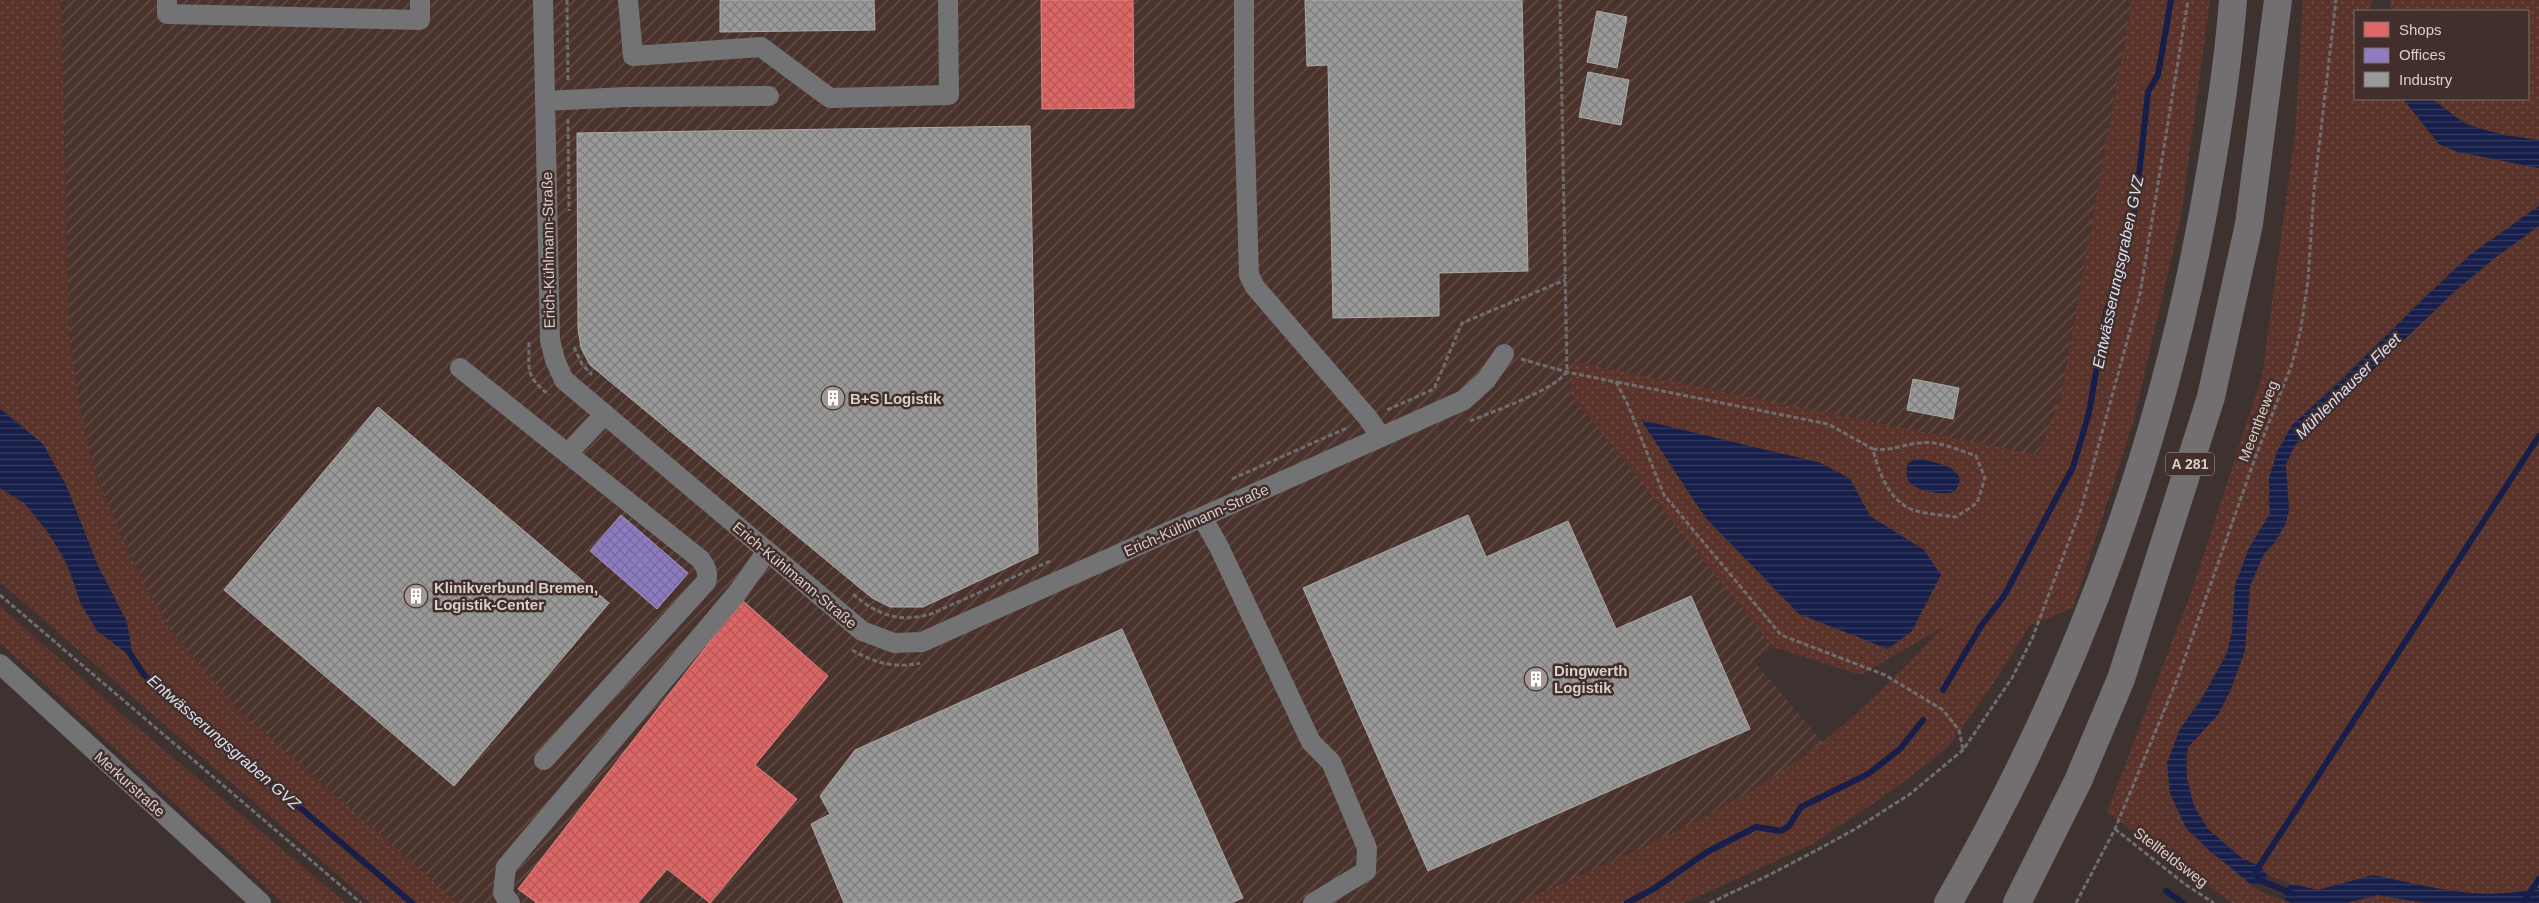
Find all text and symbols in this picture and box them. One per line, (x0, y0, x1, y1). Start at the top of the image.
legend (2354, 10, 2529, 100)
text: Shops (2399, 21, 2442, 38)
text: Offices (2399, 46, 2445, 63)
text: Industry (2399, 71, 2453, 88)
street label: Erich-Kühlmann-Straße (538, 171, 558, 329)
water label: Entwässerungsgraben GVZ (2089, 173, 2147, 370)
water label: Mühlenhauser Fleet (2292, 330, 2404, 442)
street label: Meentheweg (2235, 378, 2281, 464)
building icon: B+S Logistik (820, 385, 846, 411)
place label: B+S Logistik (850, 390, 942, 407)
road number: A 281 (2166, 452, 2214, 476)
street label: Erich-Kühlmann-Straße (1121, 480, 1271, 560)
street label: Erich-Kühlmann-Straße (730, 518, 860, 632)
place label: Klinikverbund Bremen, Logistik-Center (434, 579, 598, 613)
building icon: Klinikverbund Bremen, Logistik-Center (403, 583, 429, 609)
place label: Dingwerth Logistik (1554, 662, 1627, 696)
building icon: Dingwerth Logistik (1523, 666, 1549, 692)
water label: Entwässerungsgraben GVZ (144, 671, 305, 814)
street label: Merkurstraße (91, 748, 169, 820)
street label: Stellfeldsweg (2131, 824, 2211, 890)

